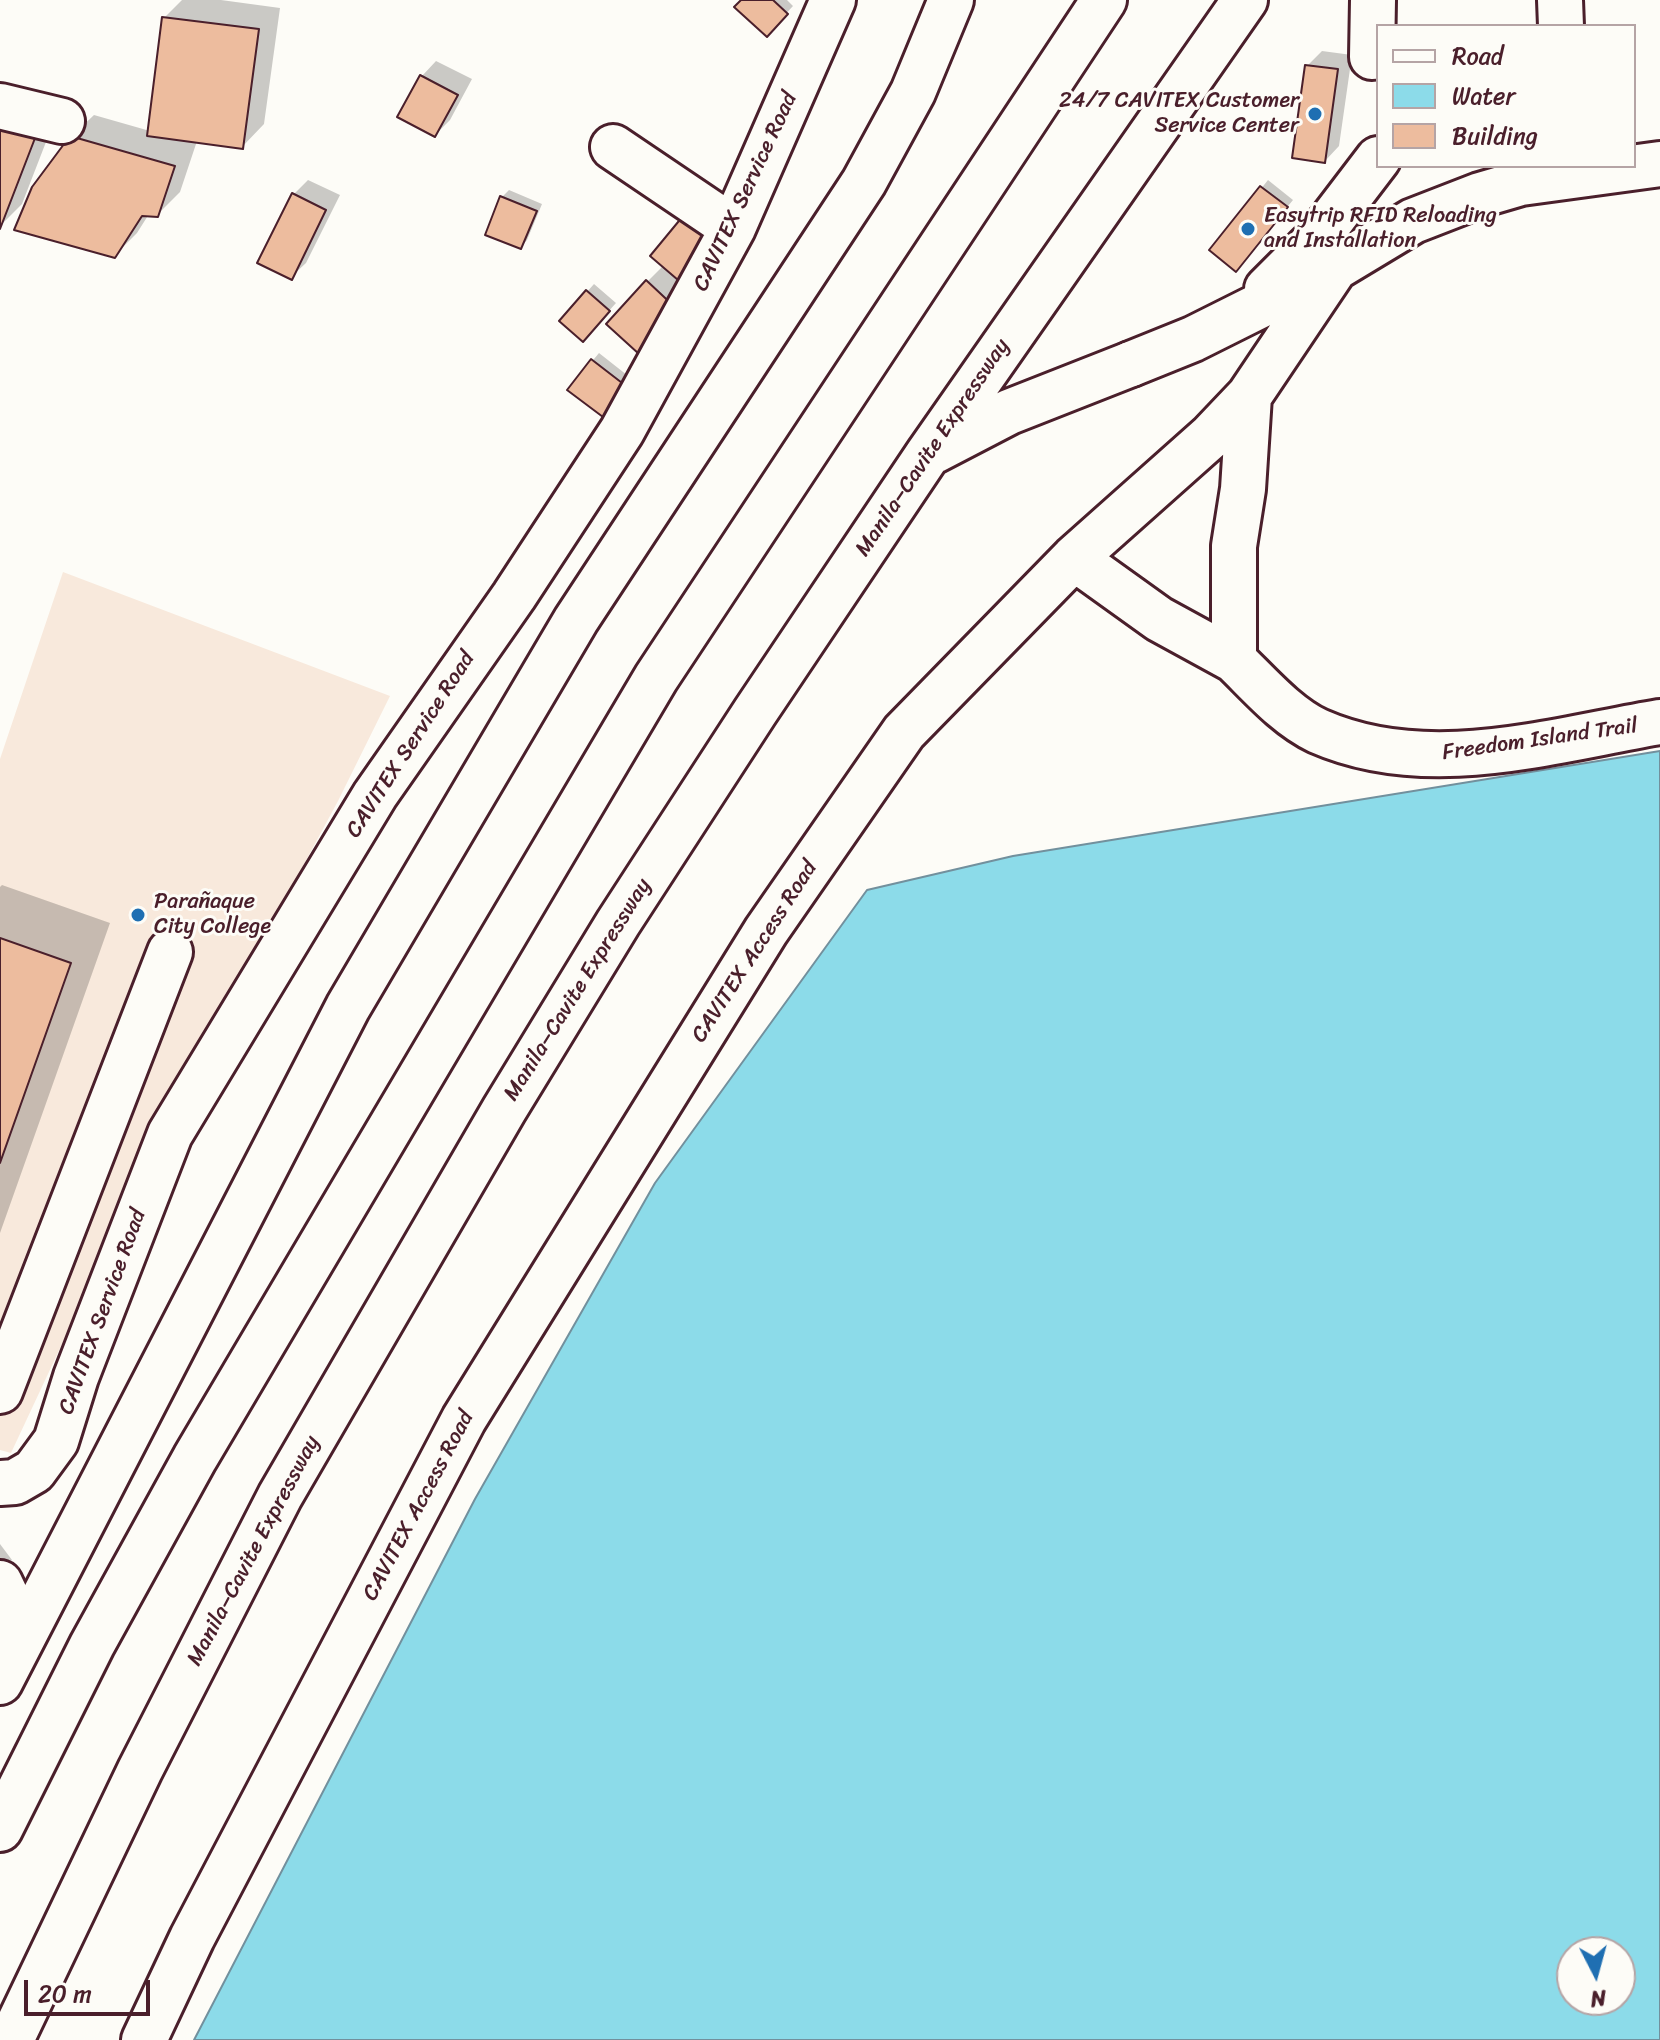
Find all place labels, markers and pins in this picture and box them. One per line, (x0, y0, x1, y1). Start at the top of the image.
place label: 24/7 CAVITEX Customer Service Center (1059, 88, 1299, 140)
marker: 24/7 CAVITEX Customer Service Center (1306, 105, 1324, 123)
place label: Easytrip RFID Reloading and Installation (1264, 203, 1497, 254)
marker: Easytrip RFID Reloading and Installation (1239, 220, 1257, 238)
place label: Parañaque City College (154, 889, 271, 940)
marker: Parañaque City College (129, 906, 147, 924)

